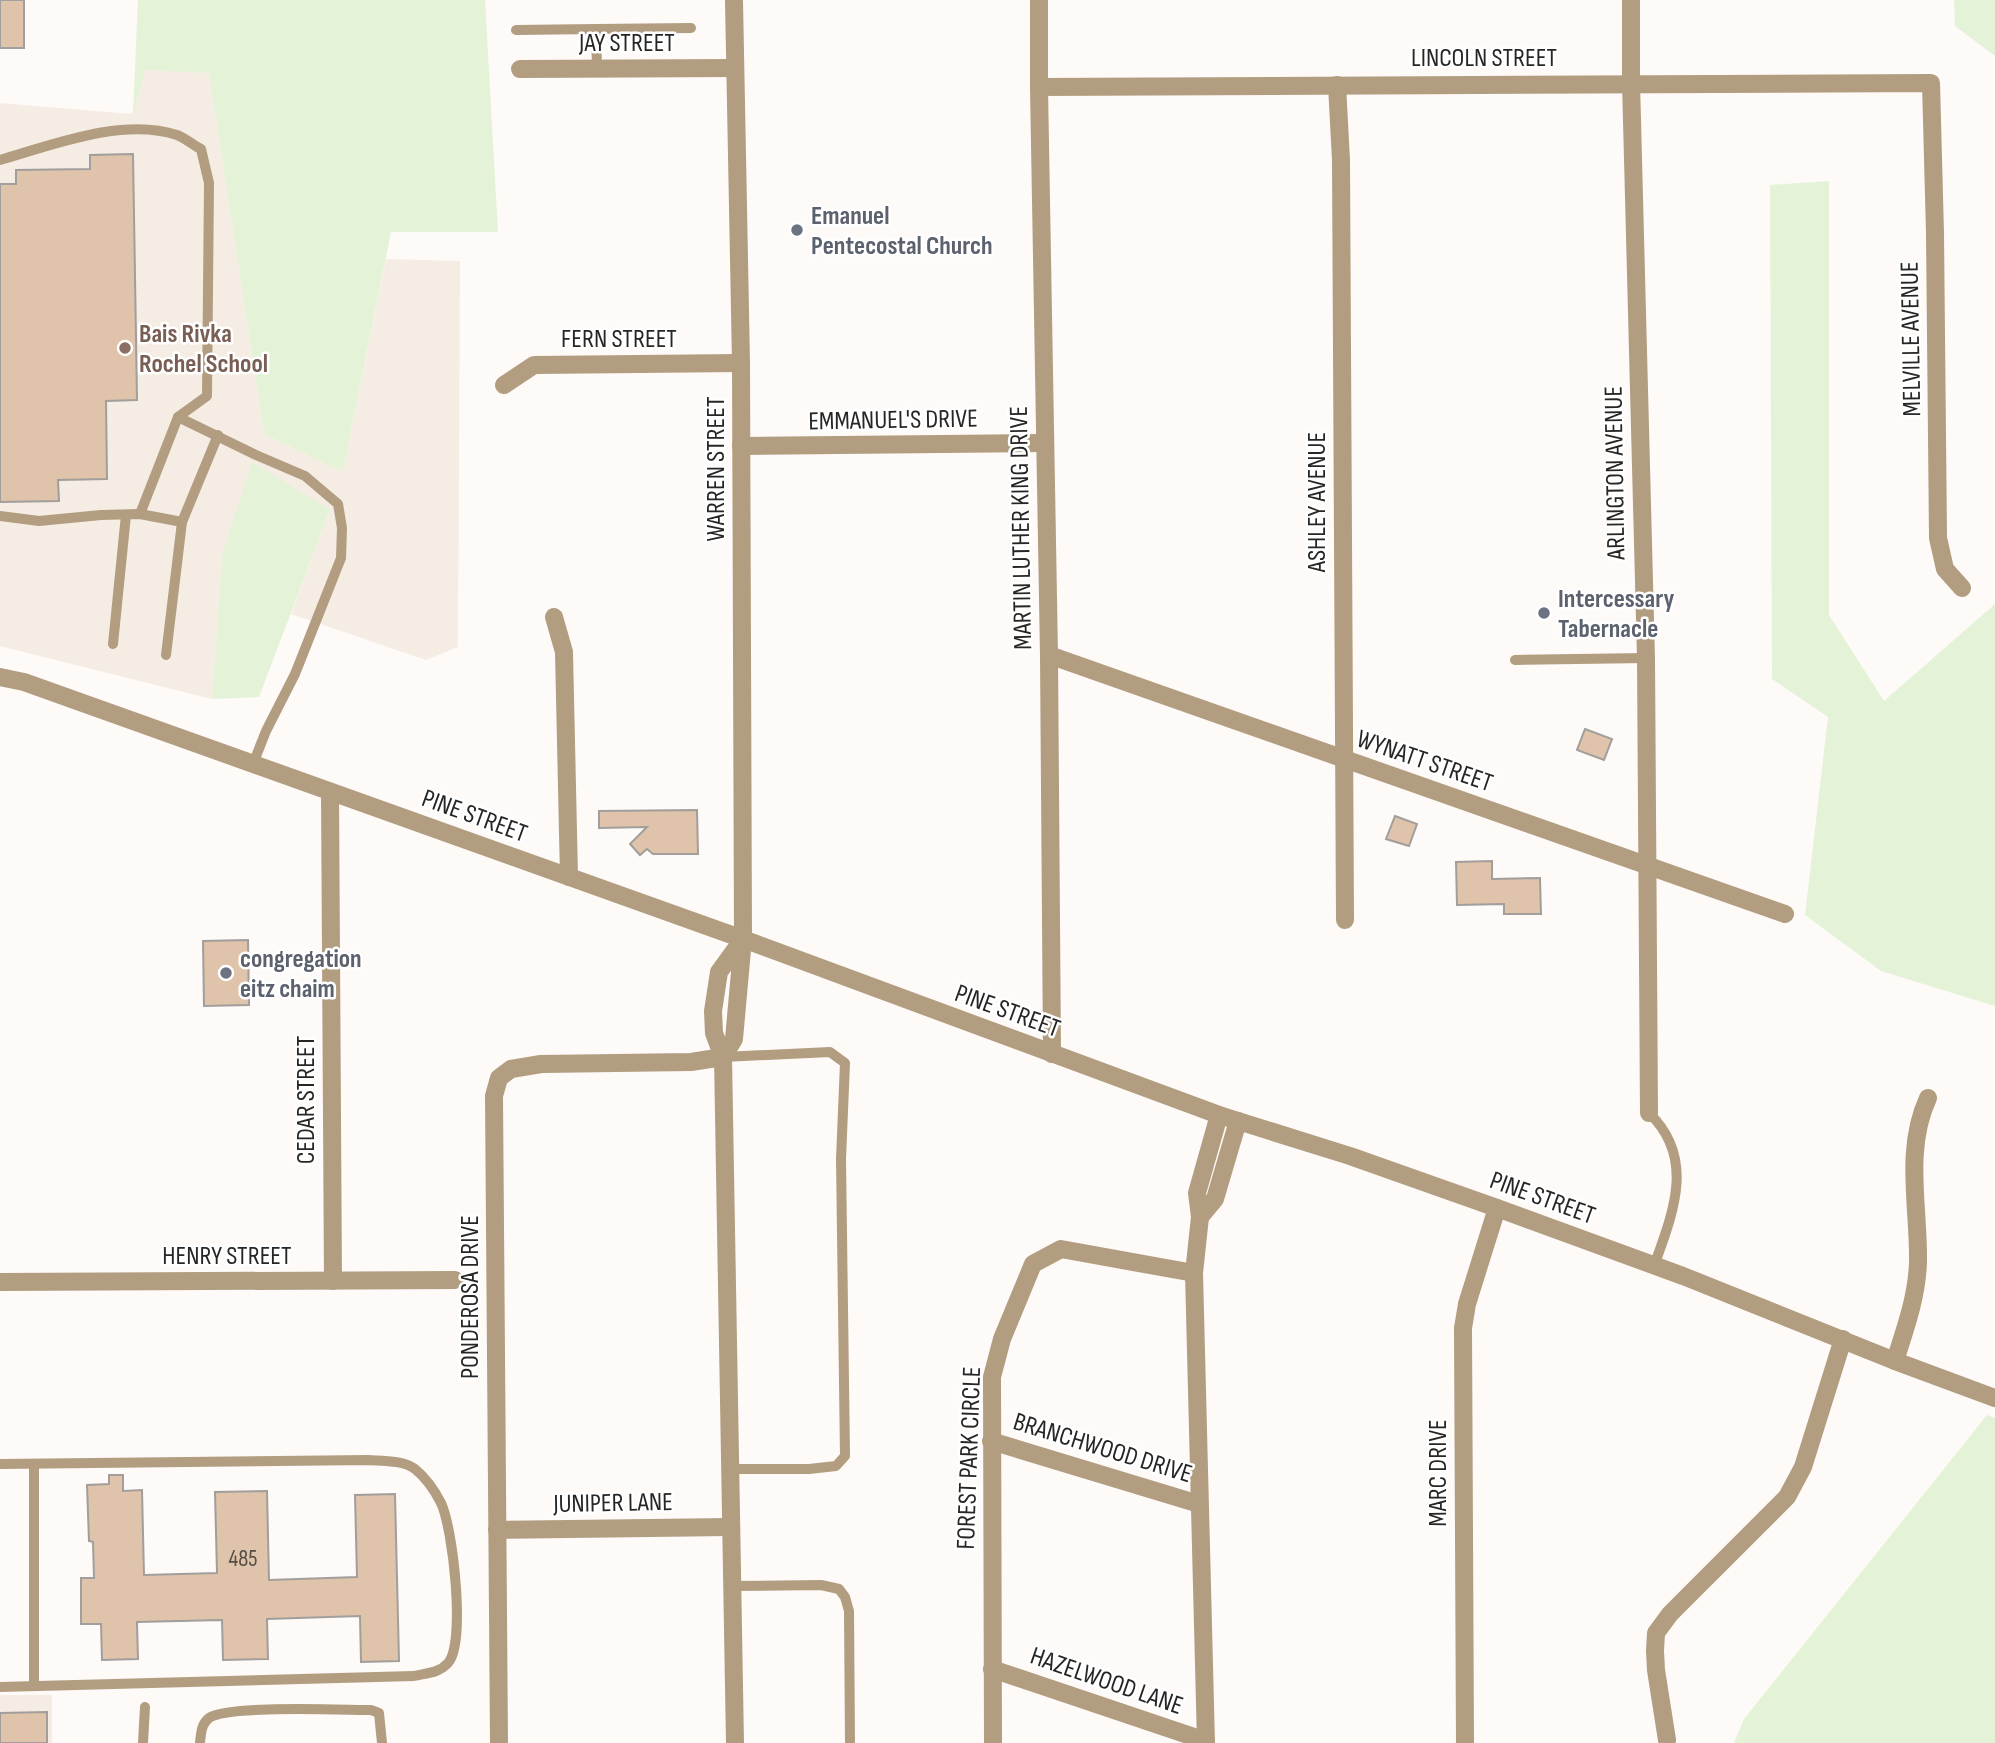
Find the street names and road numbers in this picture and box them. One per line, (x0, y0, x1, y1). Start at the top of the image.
street label: JAY STREET (578, 28, 675, 59)
street label: LINCOLN STREET (1411, 43, 1557, 74)
street label: MELVILLE AVENUE (1895, 261, 1928, 417)
street label: FERN STREET (561, 324, 677, 355)
street label: ARLINGTON AVENUE (1598, 386, 1633, 561)
street label: WARREN STREET (701, 396, 732, 542)
street label: EMMANUEL'S DRIVE (808, 404, 978, 437)
street label: MARTIN LUTHER KING DRIVE (1004, 406, 1039, 650)
street label: ASHLEY AVENUE (1302, 432, 1333, 573)
street label: WYNATT STREET (1352, 724, 1497, 799)
street label: PINE STREET (418, 783, 531, 850)
street label: PINE STREET (951, 978, 1064, 1045)
street label: CEDAR STREET (291, 1036, 322, 1164)
street label: PINE STREET (1486, 1165, 1599, 1232)
street label: PONDEROSA DRIVE (455, 1215, 486, 1379)
street label: HENRY STREET (162, 1241, 292, 1272)
street label: FOREST PARK CIRCLE (951, 1366, 988, 1550)
street label: BRANCHWOOD DRIVE (1009, 1407, 1196, 1490)
street label: MARC DRIVE (1423, 1419, 1454, 1527)
street label: JUNIPER LANE (552, 1487, 673, 1520)
street label: HAZELWOOD LANE (1026, 1641, 1187, 1722)

